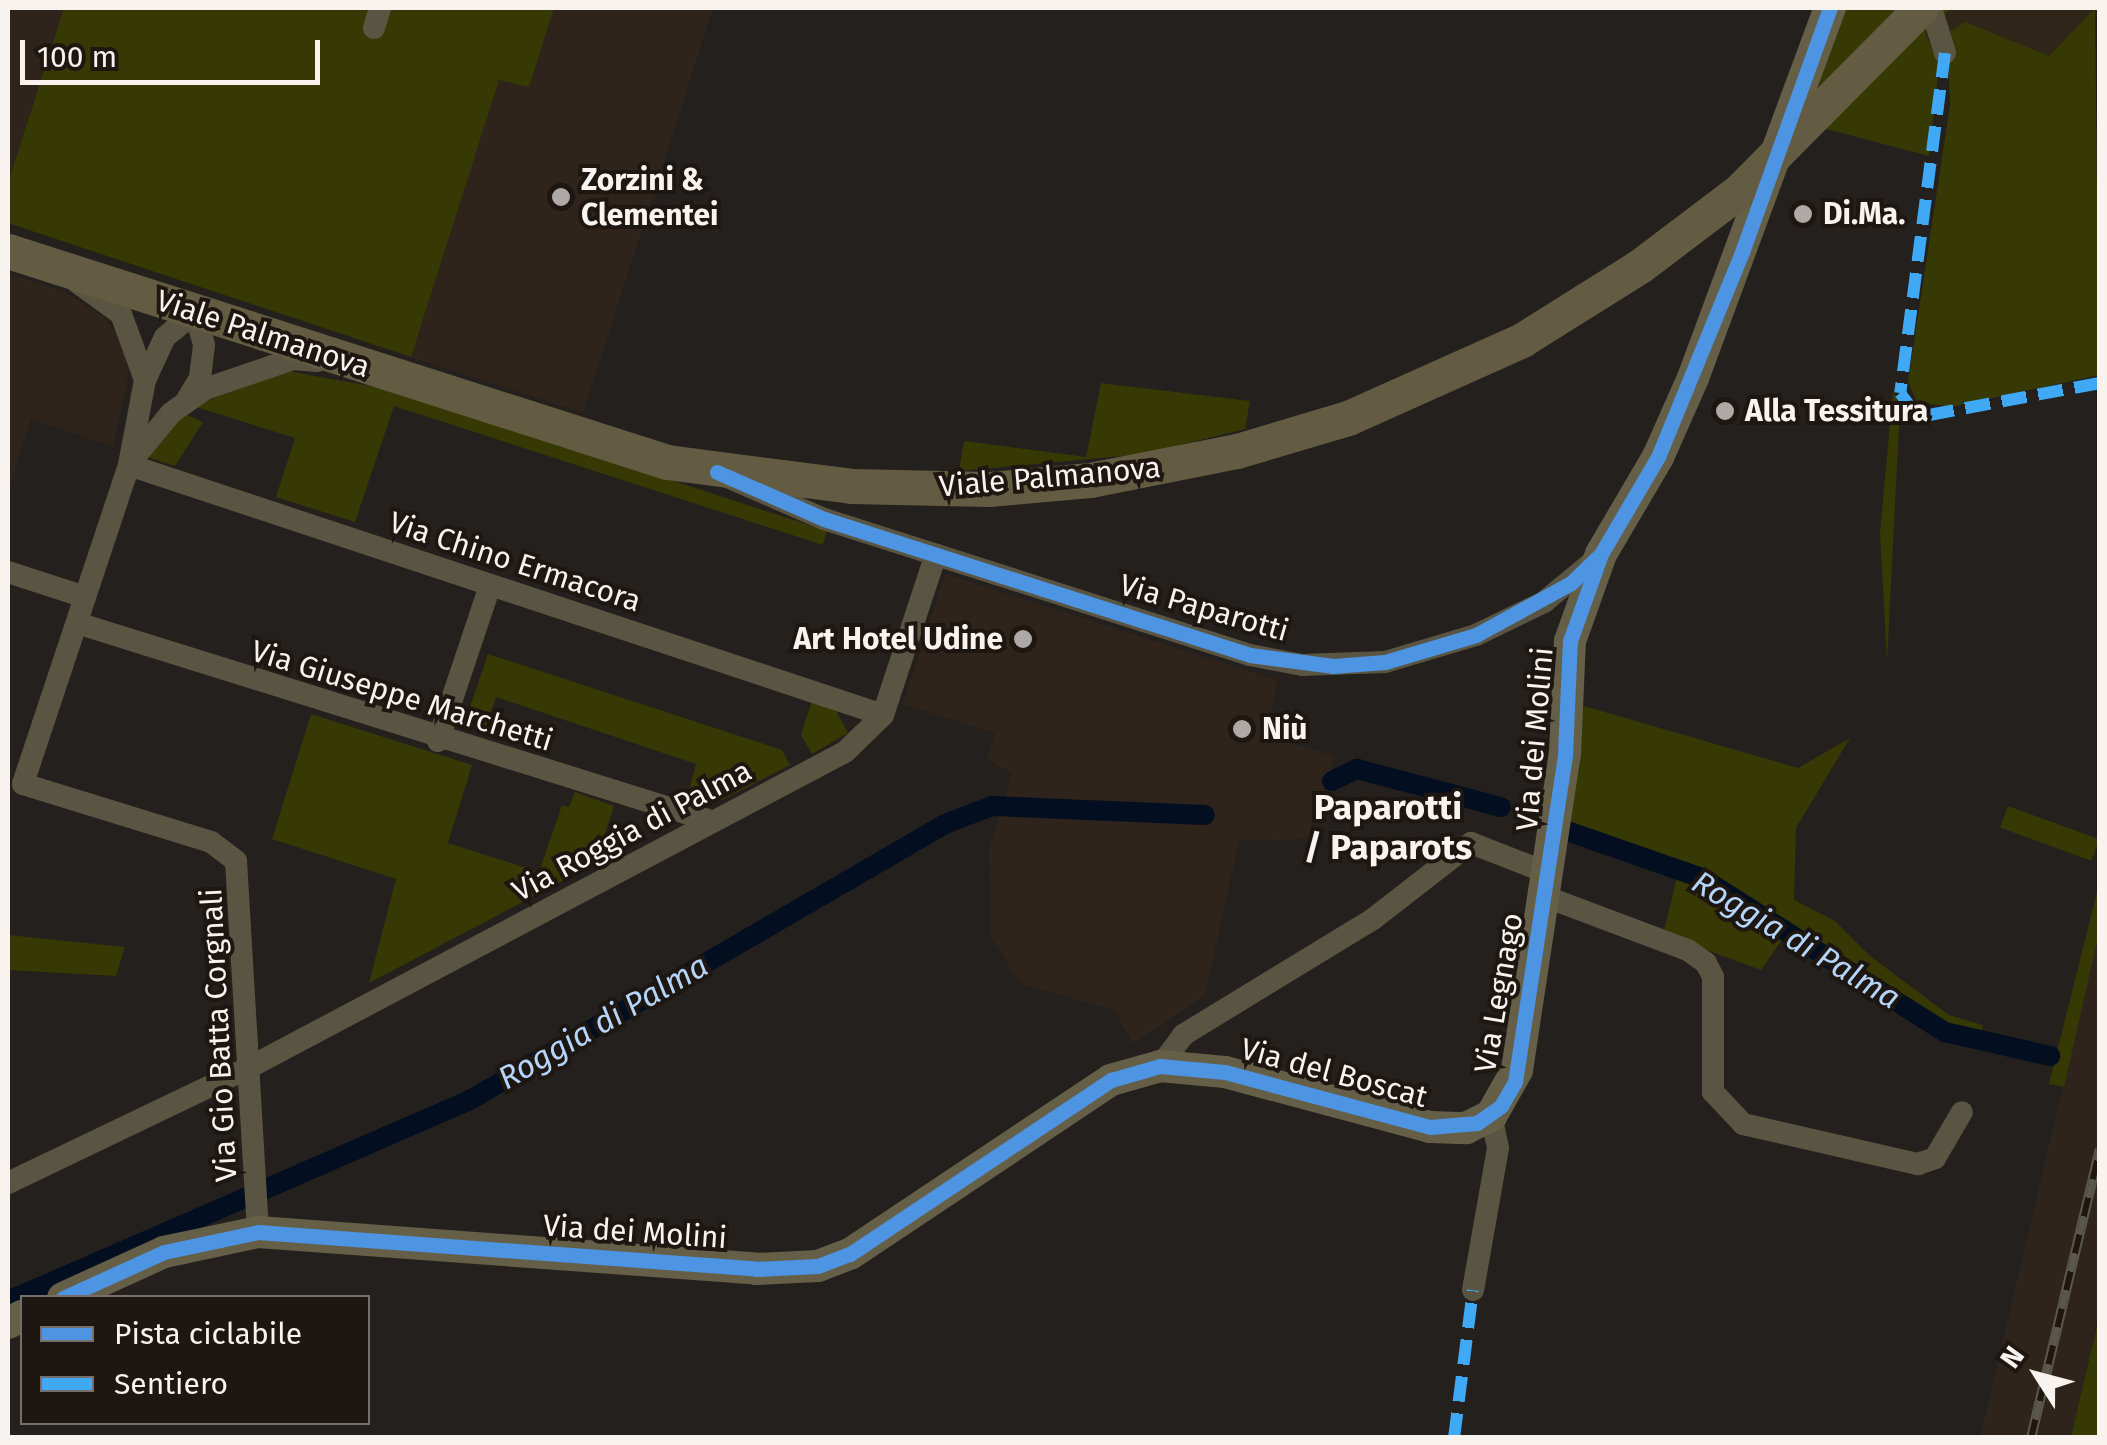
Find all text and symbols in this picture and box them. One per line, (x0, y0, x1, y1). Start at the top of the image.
scale bar (25, 20, 325, 82)
text: 100 m (37, 39, 117, 75)
place label: Zorzini & Clementei (581, 162, 719, 232)
marker: Zorzini & Clementei (550, 186, 572, 208)
place label: Di.Ma. (1823, 196, 1905, 232)
marker: Di.Ma. (1792, 203, 1814, 225)
street label: Viale Palmanova (152, 283, 374, 385)
place label: Alla Tessitura (1745, 393, 1928, 429)
marker: Alla Tessitura (1714, 400, 1736, 422)
street label: Viale Palmanova (938, 449, 1162, 505)
street label: Via Chino Ermacora (385, 504, 645, 620)
street label: Via Paparotti (1116, 567, 1292, 649)
place label: Art Hotel Udine (794, 621, 1003, 657)
marker: Art Hotel Udine (1012, 628, 1034, 650)
street label: Via Giuseppe Marchetti (247, 633, 557, 759)
street label: Via dei Molini (1509, 646, 1561, 832)
place label: Niù (1262, 711, 1308, 747)
marker: Niù (1231, 718, 1253, 740)
street label: Via Roggia di Palma (506, 753, 758, 909)
district label: Paparotti / Paparots (1304, 786, 1472, 868)
water label: Roggia di Palma (1685, 863, 1907, 1017)
street label: Via Gio Batta Corgnali (193, 887, 245, 1183)
street label: Via Legnago (1467, 910, 1531, 1076)
water label: Roggia di Palma (491, 946, 715, 1098)
street label: Via del Boscat (1237, 1031, 1431, 1115)
street label: Via dei Molini (542, 1208, 728, 1256)
legend (20, 1295, 370, 1425)
text: Pista ciclabile (114, 1316, 302, 1352)
north arrow (1987, 1325, 2087, 1425)
text: N (1994, 1340, 2031, 1374)
text: Sentiero (114, 1366, 228, 1402)

